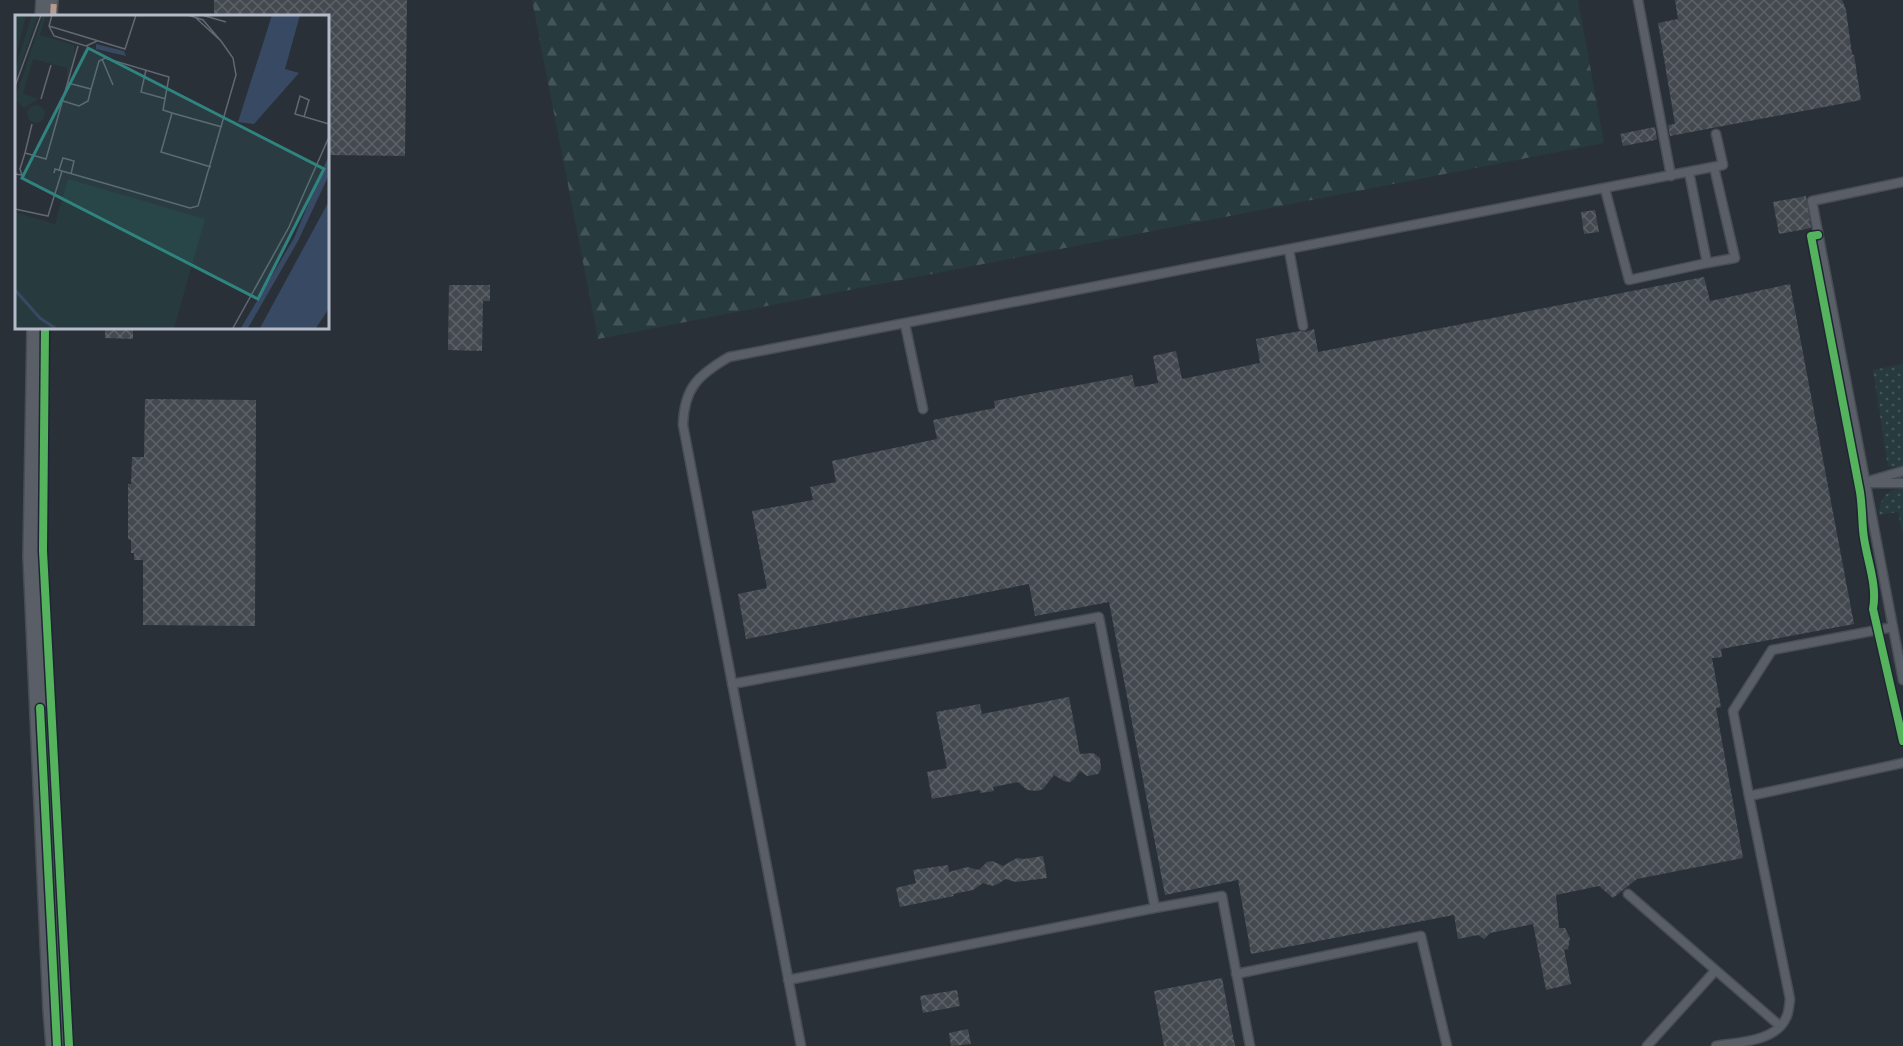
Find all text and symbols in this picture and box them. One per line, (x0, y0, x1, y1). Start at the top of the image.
inset map (15, 15, 328, 328)

